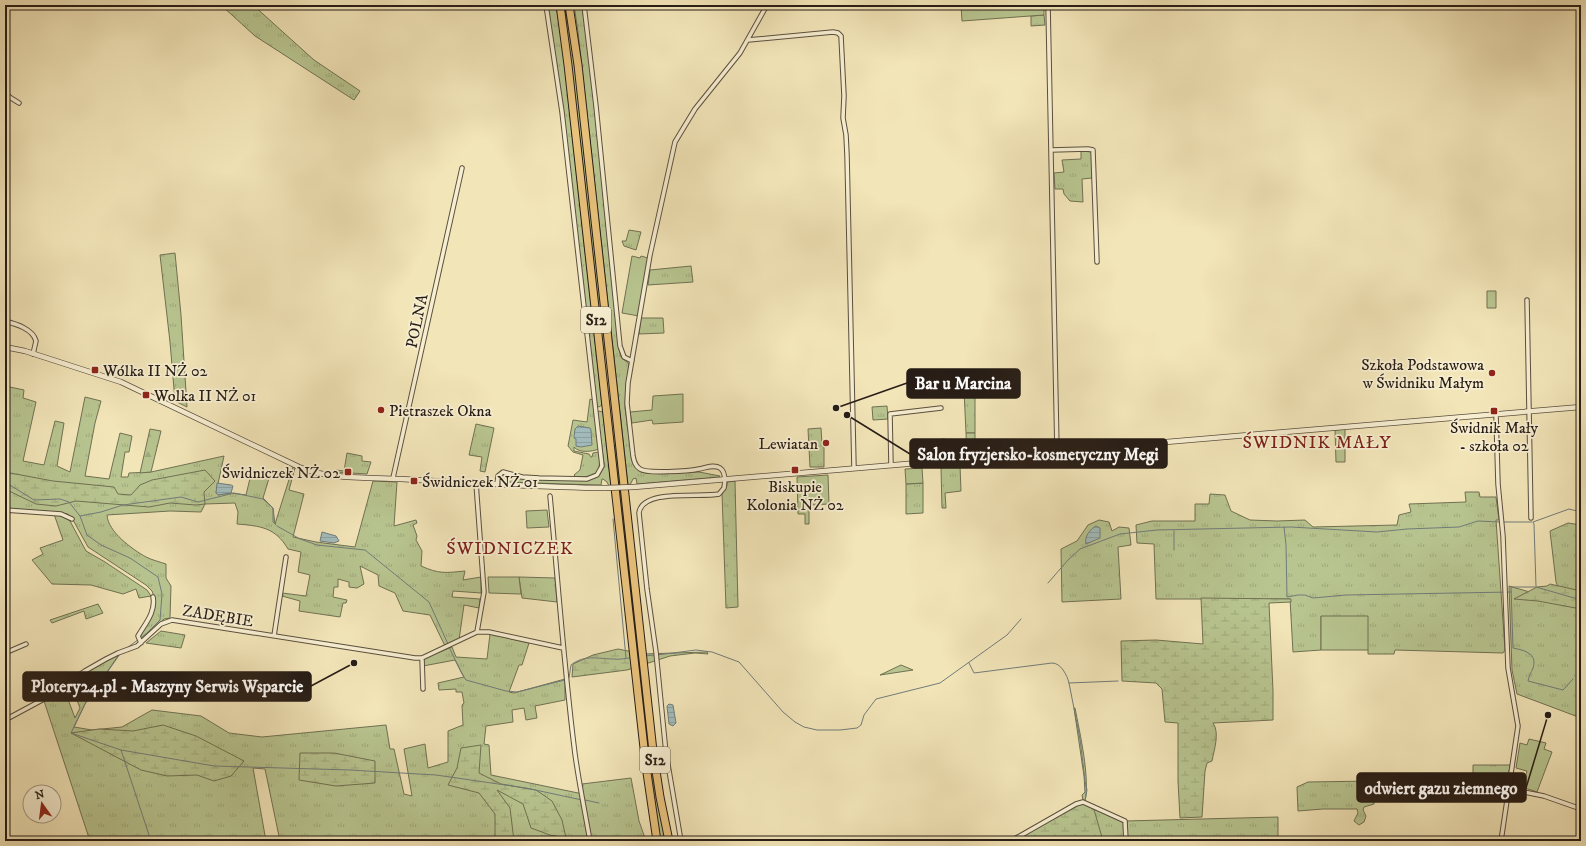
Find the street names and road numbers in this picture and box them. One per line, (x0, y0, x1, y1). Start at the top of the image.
street label: POLNA (401, 291, 433, 350)
road number: S12 (581, 307, 611, 333)
street label: ZADĘBIE (181, 601, 255, 631)
road number: S12 (640, 747, 670, 773)

